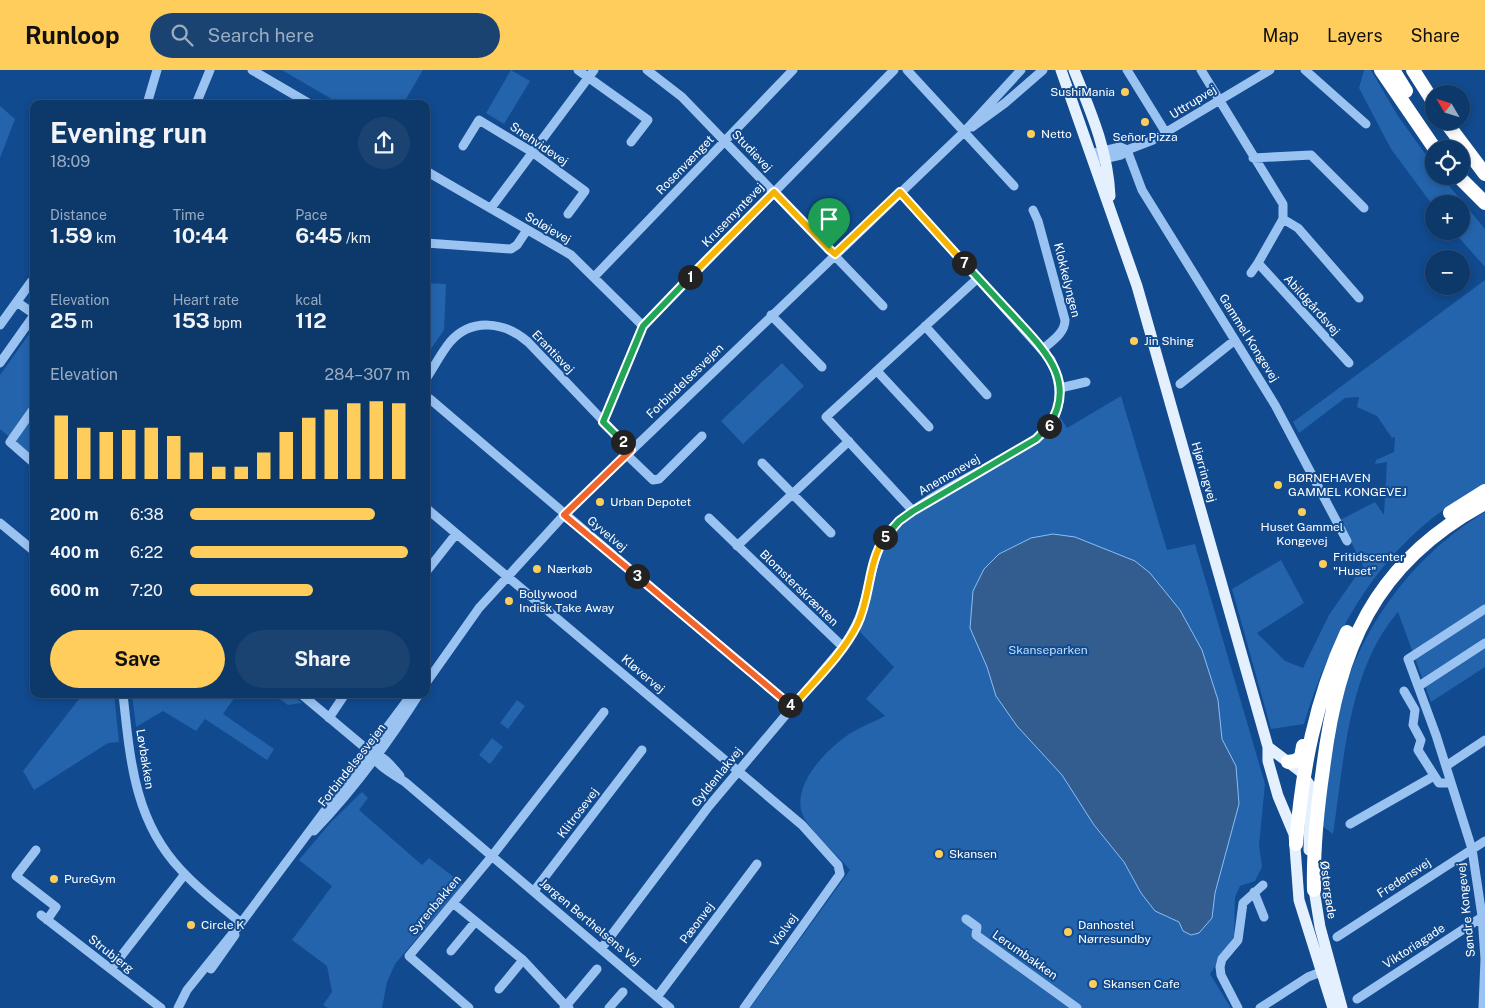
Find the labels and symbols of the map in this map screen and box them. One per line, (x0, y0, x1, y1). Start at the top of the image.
street label: Uttrupvej (1167, 82, 1219, 122)
place label: SushiMania (1050, 85, 1115, 99)
north arrow (1425, 85, 1470, 130)
marker: SushiMania (1119, 86, 1131, 98)
marker: Señor Pizza (1139, 116, 1151, 128)
street label: Snehvidevej (507, 119, 571, 169)
street label: Studievej (729, 127, 775, 175)
place label: Netto (1041, 127, 1072, 141)
marker: Netto (1025, 128, 1037, 140)
place label: Señor Pizza (1112, 130, 1178, 144)
street label: Rosenvænget (653, 132, 717, 197)
street label: Krusemyntevej (699, 180, 767, 250)
pin (808, 198, 850, 249)
street label: Soløjevej (522, 209, 574, 247)
street label: Klokkelyngen (1051, 241, 1083, 319)
pin: 7 (952, 250, 976, 276)
pin: 1 (678, 264, 702, 290)
street label: Abildgårdsvej (1281, 272, 1343, 338)
street label: Gammel Kongevej (1216, 291, 1282, 385)
street label: Erantisvej (529, 327, 577, 377)
place label: Jin Shing (1144, 334, 1194, 348)
marker: Jin Shing (1128, 335, 1140, 347)
street label: Forbindelsesvejen (644, 341, 726, 421)
pin: 6 (1036, 414, 1062, 438)
pin: 2 (610, 430, 636, 454)
street label: Hjørringvej (1189, 440, 1219, 504)
street label: Anemonevej (916, 452, 982, 498)
place label: BØRNEHAVEN GAMMEL KONGEVEJ (1288, 471, 1407, 499)
marker: BØRNEHAVEN GAMMEL KONGEVEJ (1272, 479, 1284, 491)
place label: Urban Depotet (610, 495, 691, 509)
marker: Urban Depotet (594, 496, 606, 508)
marker: Huset Gammel Kongevej (1296, 506, 1308, 518)
street label: Gyvelvej (584, 513, 630, 555)
place label: Huset Gammel Kongevej (1261, 520, 1344, 548)
pin: 5 (872, 524, 898, 550)
street label: Blomsterskrænten (757, 547, 841, 629)
place label: Fritidscenter "Huset" (1333, 550, 1405, 578)
marker: Fritidscenter "Huset" (1317, 558, 1329, 570)
place label: Nærkøb (547, 562, 592, 576)
marker: Nærkøb (531, 563, 543, 575)
pin: 3 (624, 564, 650, 588)
place label: Bollywood Indisk Take Away (519, 587, 615, 615)
marker: Bollywood Indisk Take Away (503, 595, 515, 607)
park label: Skanseparken (1008, 643, 1088, 657)
street label: Kløvervej (618, 652, 668, 696)
pin: 4 (778, 692, 802, 718)
street label: Forbindelsesvejen (315, 721, 389, 809)
street label: Løvbakken (133, 728, 157, 790)
street label: Gyldenlakvej (689, 744, 745, 810)
street label: Klitrosevej (555, 785, 601, 841)
place label: Skansen (949, 847, 997, 861)
marker: Skansen (933, 848, 945, 860)
street label: Fredensvej (1374, 855, 1434, 901)
street label: Østergade (1317, 860, 1339, 920)
street label: Søndre Kongevej (1454, 862, 1478, 958)
place label: PureGym (64, 872, 116, 886)
street label: Syrenbakken (406, 872, 464, 938)
marker: PureGym (48, 873, 60, 885)
street label: Jørgen Berthelsens Vej (537, 876, 643, 968)
street label: Pæonvej (677, 900, 717, 946)
street label: Violvej (767, 911, 801, 949)
place label: Circle K (201, 918, 245, 932)
place label: Danhostel Nørresundby (1078, 918, 1151, 946)
marker: Circle K (185, 919, 197, 931)
street label: Viktoriagade (1380, 921, 1448, 971)
marker: Danhostel Nørresundby (1062, 926, 1074, 938)
street label: Lerumbakken (990, 927, 1060, 983)
street label: Strubjerg (86, 932, 136, 976)
place label: Skansen Cafe (1103, 977, 1180, 991)
marker: Skansen Cafe (1087, 978, 1099, 990)

